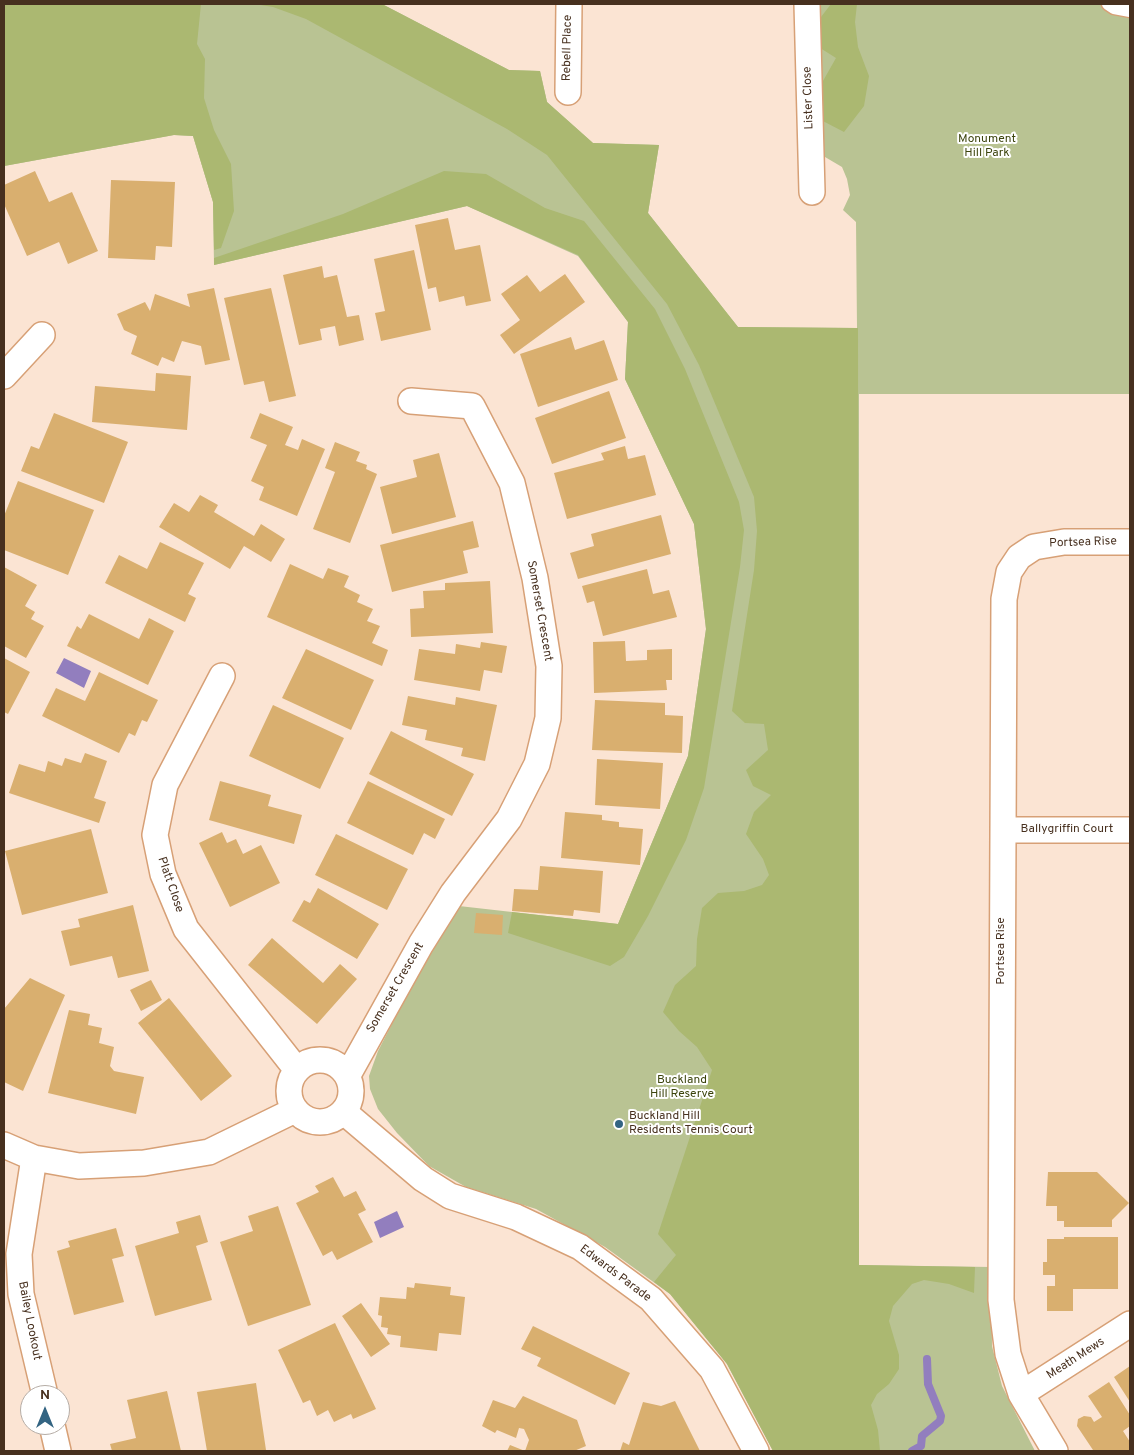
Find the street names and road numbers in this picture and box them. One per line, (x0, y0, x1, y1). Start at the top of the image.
street label: Rebell Place (560, 15, 576, 81)
street label: Lister Close (801, 66, 817, 130)
street label: Portsea Rise (1049, 535, 1117, 551)
street label: Somerset Crescent (523, 560, 555, 662)
street label: Ballygriffin Court (1021, 823, 1113, 837)
street label: Platt Close (154, 855, 186, 915)
street label: Portsea Rise (995, 917, 1009, 985)
street label: Somerset Crescent (364, 940, 428, 1036)
street label: Edwards Parade (576, 1242, 654, 1306)
street label: Bailey Lookout (14, 1280, 44, 1362)
street label: Meath Mews (1044, 1335, 1108, 1383)

